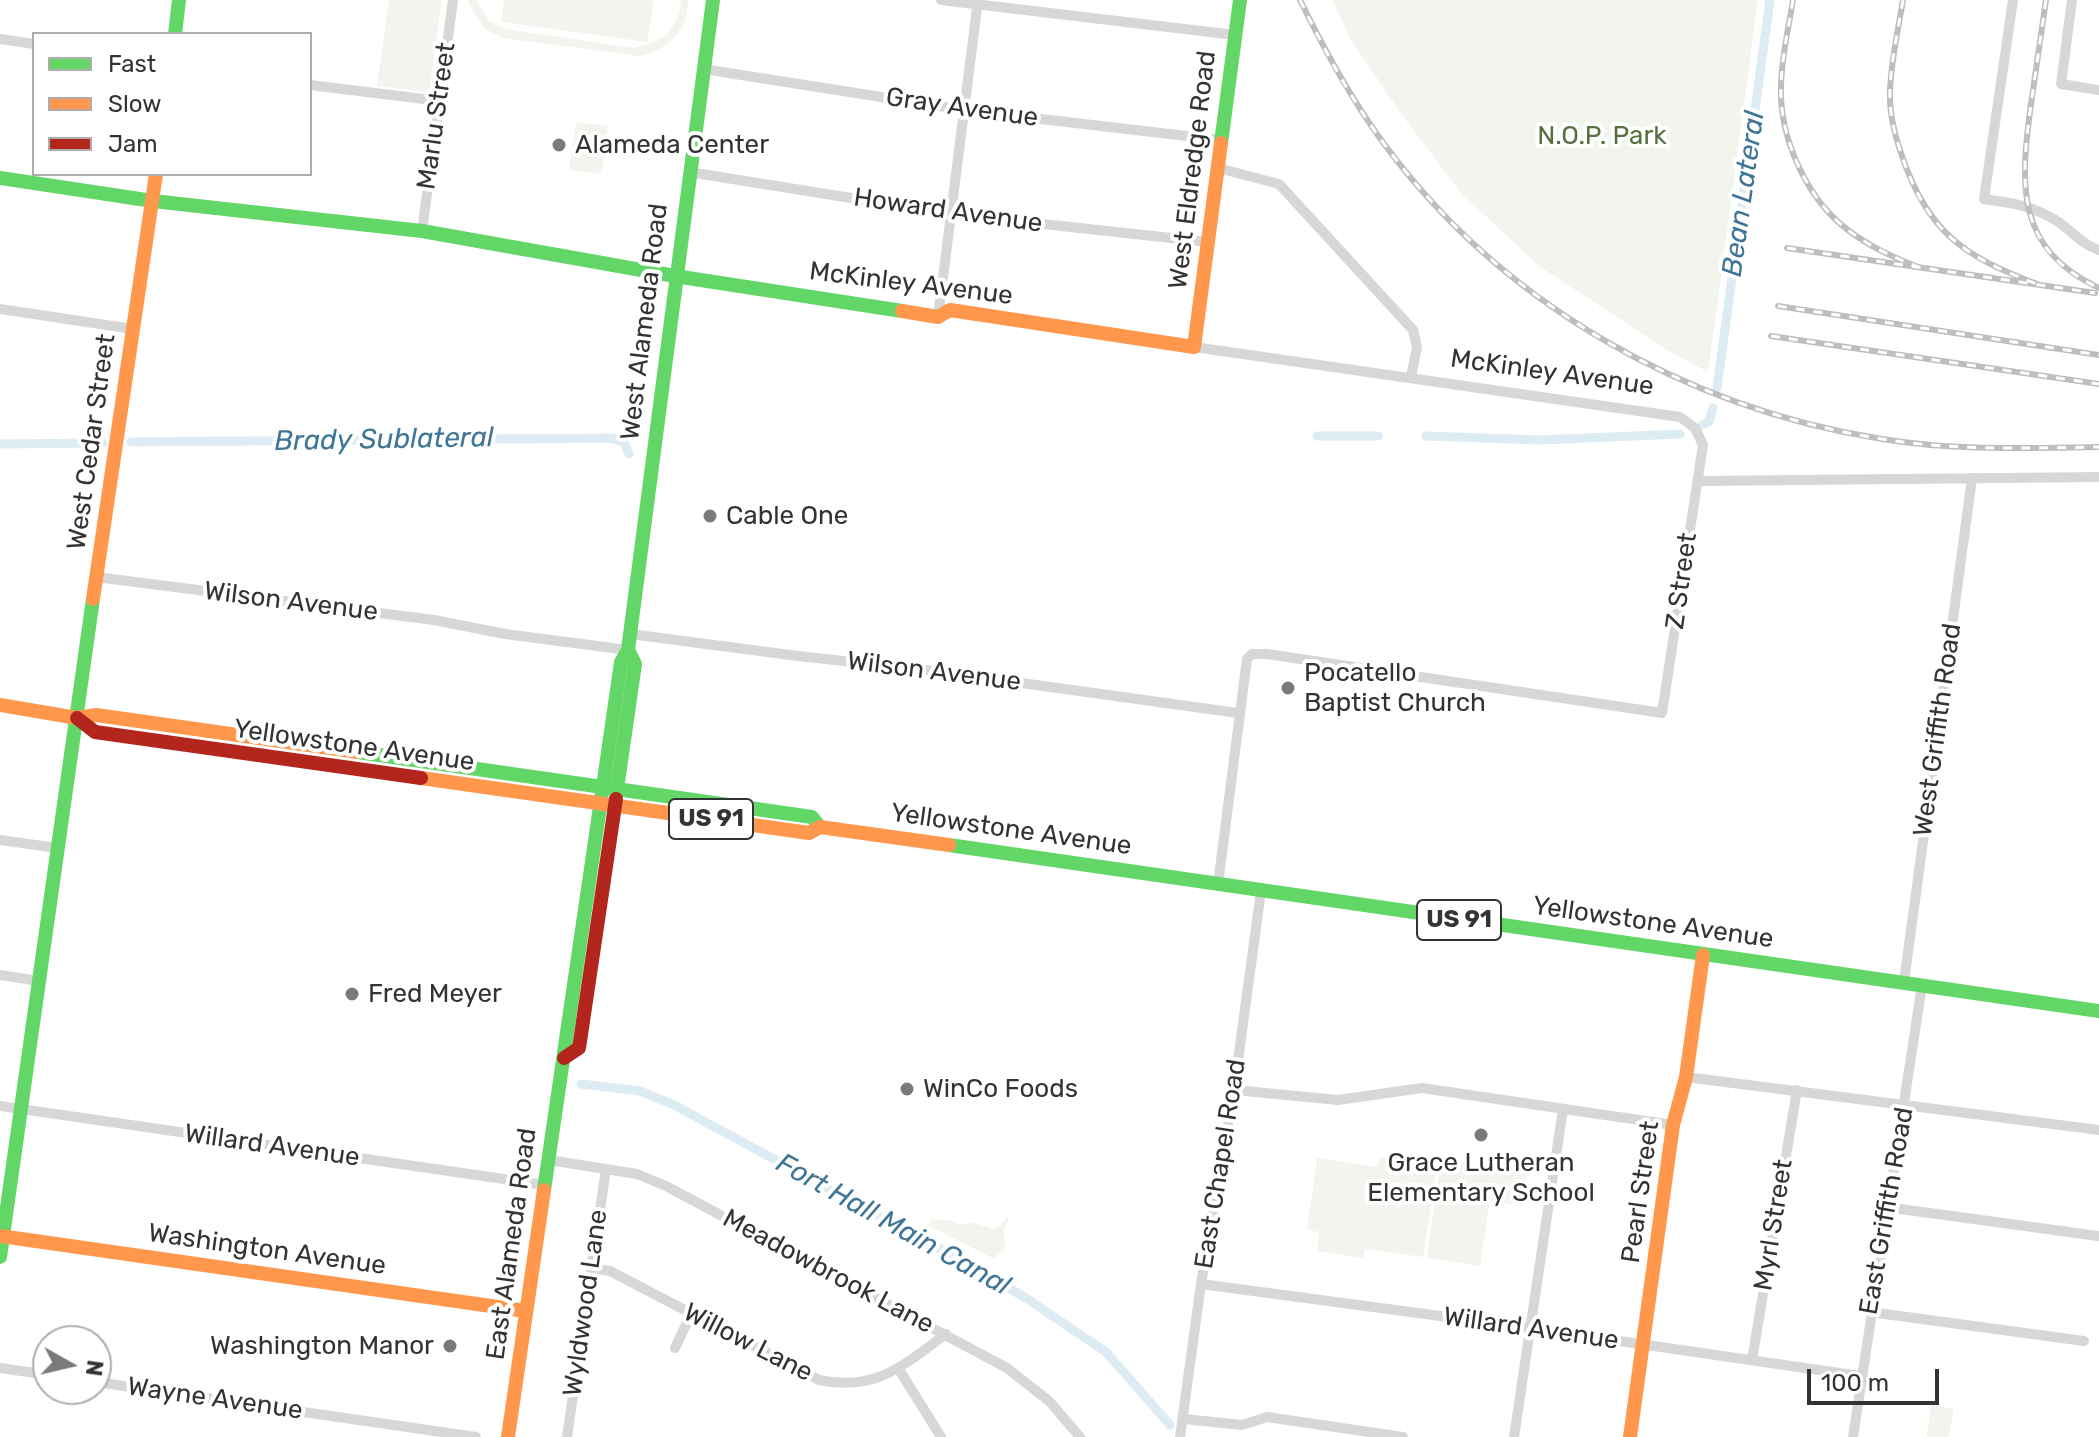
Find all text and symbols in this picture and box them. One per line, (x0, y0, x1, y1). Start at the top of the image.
legend (32, 32, 312, 176)
street label: Marlu Street (411, 40, 463, 192)
street label: West Eldredge Road (1163, 49, 1223, 291)
text: Fast (108, 50, 156, 78)
street label: Gray Avenue (884, 82, 1040, 134)
text: Slow (108, 90, 161, 118)
water label: Bean Lateral (1716, 109, 1772, 279)
park label: N.O.P. Park (1537, 120, 1667, 152)
place label: Alameda Center (575, 129, 769, 161)
text: Jam (108, 130, 158, 158)
marker: Alameda Center (550, 136, 568, 154)
street label: Howard Avenue (852, 182, 1044, 240)
street label: West Alameda Road (615, 202, 675, 442)
street label: McKinley Avenue (807, 256, 1015, 312)
street label: West Cedar Street (61, 332, 123, 552)
street label: McKinley Avenue (1448, 343, 1656, 403)
water label: Brady Sublateral (274, 421, 494, 459)
place label: Cable One (726, 500, 848, 532)
marker: Cable One (701, 507, 719, 525)
street label: Z Street (1660, 531, 1704, 631)
street label: Wilson Avenue (202, 576, 380, 628)
street label: West Griffith Road (1908, 622, 1968, 838)
street label: Wilson Avenue (845, 646, 1023, 698)
place label: Pocatello Baptist Church (1304, 657, 1486, 718)
marker: Pocatello Baptist Church (1279, 679, 1297, 697)
street label: Yellowstone Avenue (232, 714, 476, 778)
street label: Yellowstone Avenue (889, 798, 1133, 862)
road number: US 91 (669, 799, 753, 839)
street label: Yellowstone Avenue (1531, 891, 1775, 955)
road number: US 91 (1417, 900, 1501, 940)
place label: Fred Meyer (368, 978, 502, 1010)
marker: Fred Meyer (343, 985, 361, 1003)
street label: East Chapel Road (1189, 1057, 1253, 1271)
place label: WinCo Foods (923, 1073, 1078, 1105)
marker: WinCo Foods (898, 1080, 916, 1098)
street label: East Griffith Road (1853, 1105, 1921, 1317)
street label: Willard Avenue (182, 1118, 362, 1174)
street label: Pearl Street (1616, 1119, 1666, 1265)
street label: East Alameda Road (480, 1126, 544, 1362)
marker: Grace Lutheran Elementary School (1472, 1126, 1490, 1144)
water label: Fort Hall Main Canal (770, 1147, 1016, 1303)
place label: Grace Lutheran Elementary School (1367, 1147, 1595, 1208)
street label: Myrl Street (1748, 1157, 1800, 1293)
street label: Meadowbrook Lane (717, 1203, 939, 1341)
street label: Wyldwood Lane (557, 1208, 615, 1398)
street label: Washington Avenue (146, 1218, 388, 1282)
street label: Willow Lane (678, 1297, 818, 1389)
street label: Willard Avenue (1441, 1301, 1621, 1357)
north arrow (32, 1325, 112, 1405)
place label: Washington Manor (210, 1330, 434, 1362)
marker: Washington Manor (441, 1337, 459, 1355)
scale bar (1811, 1353, 1943, 1403)
text: N (80, 1358, 109, 1378)
text: 100 m (1821, 1369, 1889, 1397)
street label: Wayne Avenue (125, 1371, 305, 1427)

